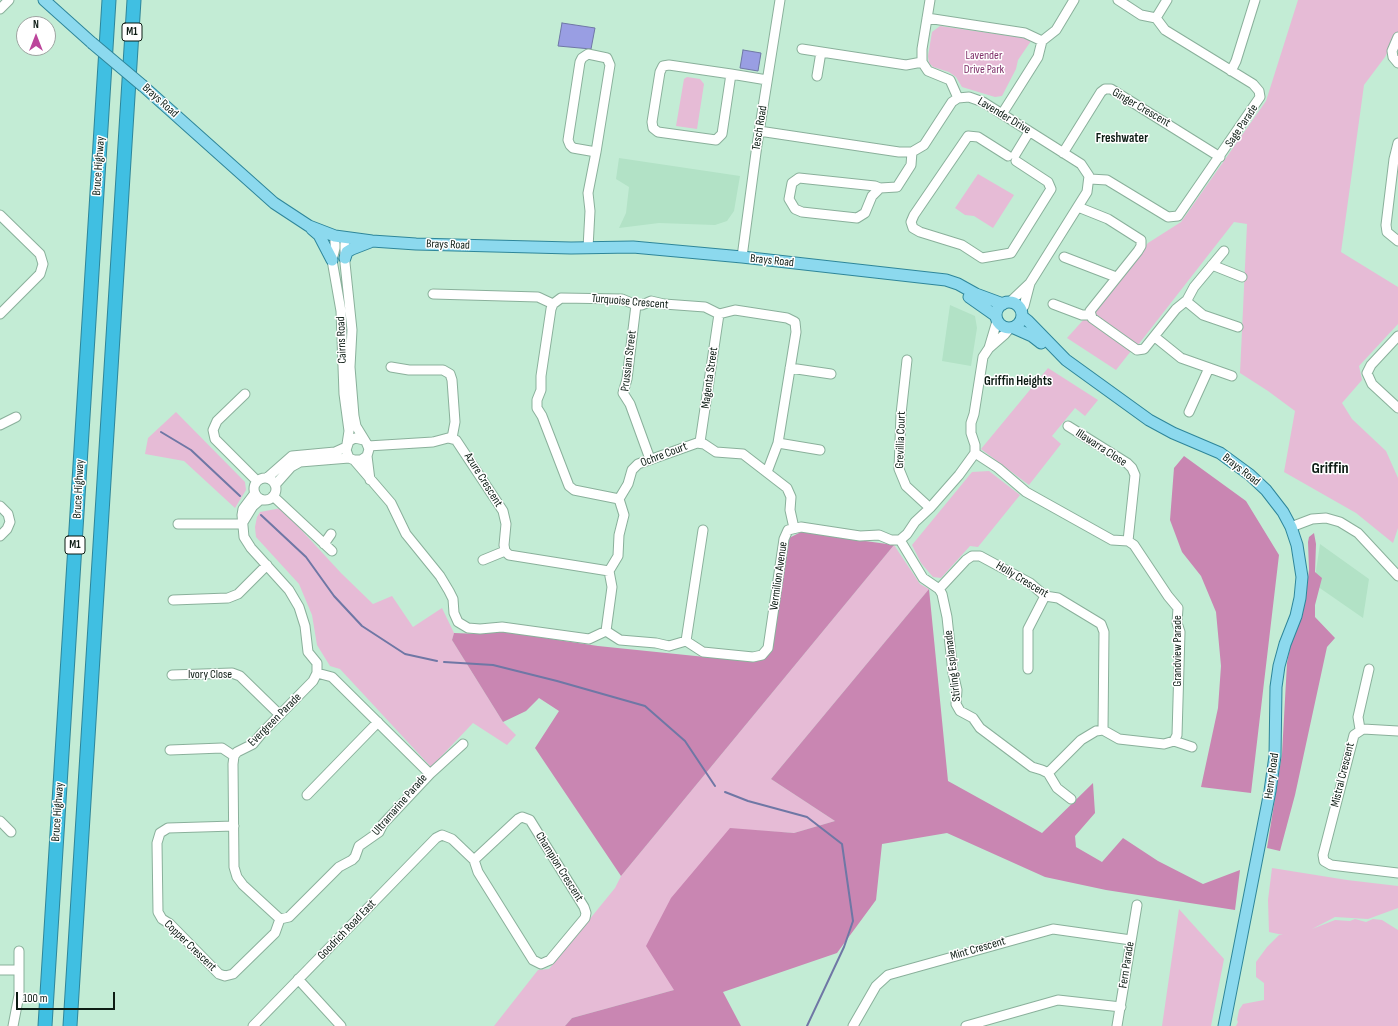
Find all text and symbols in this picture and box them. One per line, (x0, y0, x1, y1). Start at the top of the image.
north arrow (16, 16, 56, 56)
text: N (33, 18, 39, 31)
road number: M1 (122, 23, 142, 41)
park label: Lavender Drive Park (964, 49, 1004, 77)
street label: Brays Road (139, 81, 181, 121)
street label: Ginger Crescent (1109, 86, 1173, 130)
street label: Lavender Drive (975, 94, 1033, 138)
street label: Sage Parade (1222, 102, 1262, 150)
street label: Tesch Road (749, 105, 771, 151)
district label: Freshwater (1096, 131, 1148, 147)
street label: Bruce Highway (90, 136, 108, 196)
street label: Brays Road (426, 237, 470, 253)
street label: Brays Road (749, 252, 795, 270)
street label: Turquoise Crescent (591, 291, 669, 313)
street label: Cairns Road (334, 316, 350, 364)
street label: Prussian Street (618, 330, 640, 392)
street label: Magenta Street (699, 346, 721, 410)
district label: Griffin Heights (984, 374, 1052, 390)
street label: Grevillia Court (893, 411, 909, 469)
street label: Illawarra Close (1073, 426, 1129, 470)
street label: Ochre Court (639, 440, 689, 470)
street label: Azure Crescent (461, 450, 505, 510)
street label: Brays Road (1219, 451, 1263, 489)
street label: Bruce Highway (70, 459, 88, 519)
district label: Griffin (1311, 459, 1349, 479)
road number: M1 (65, 536, 85, 554)
street label: Vermilion Avenue (767, 541, 791, 611)
street label: Holly Crescent (993, 559, 1051, 601)
street label: Grandview Parade (1171, 615, 1185, 687)
street label: Stirling Esplanade (941, 630, 965, 702)
street label: Ivory Close (188, 668, 232, 682)
street label: Evergreen Parade (245, 690, 305, 750)
street label: Mistral Crescent (1328, 741, 1358, 809)
street label: Henry Road (1262, 752, 1282, 800)
street label: Ultramarine Parade (369, 771, 431, 839)
street label: Bruce Highway (49, 782, 67, 842)
street label: Champion Crescent (532, 830, 586, 904)
street label: Goodrich Road East (315, 897, 379, 963)
street label: Copper Crescent (161, 917, 219, 975)
street label: Mint Crescent (949, 934, 1007, 964)
street label: Fern Parade (1116, 941, 1138, 989)
scale bar (18, 984, 117, 1010)
text: 100 m (23, 991, 48, 1006)

